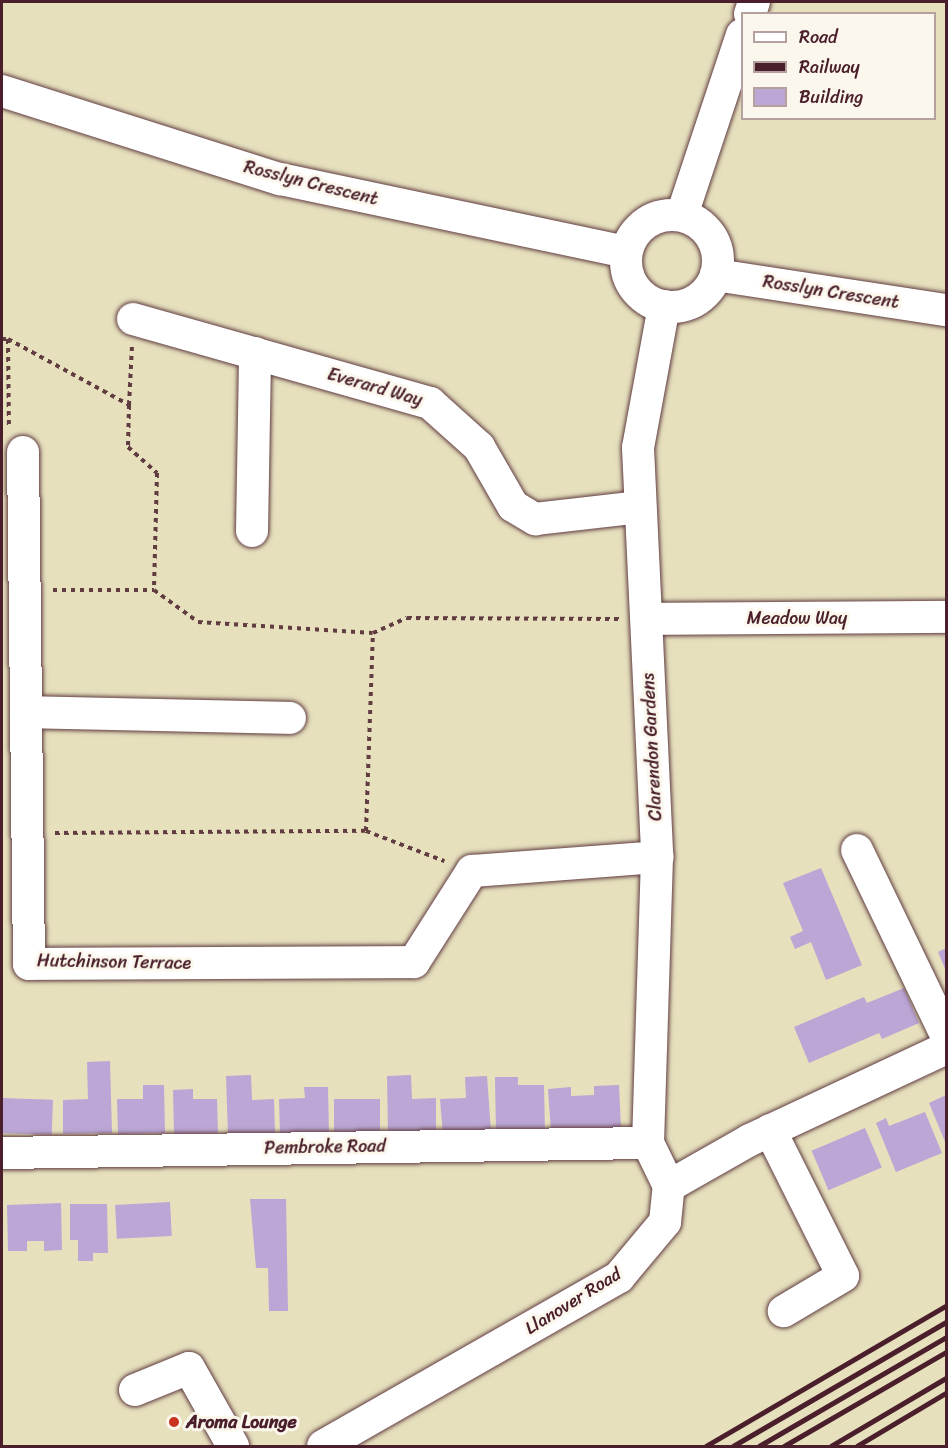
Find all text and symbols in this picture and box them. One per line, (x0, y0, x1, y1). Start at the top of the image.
legend (741, 12, 936, 120)
text: Road (799, 21, 838, 53)
text: Railway (799, 51, 860, 83)
text: Building (799, 81, 863, 113)
street label: Rosslyn Crescent (242, 156, 380, 210)
street label: Rosslyn Crescent (761, 271, 901, 313)
street label: Everard Way (325, 363, 425, 411)
street label: Meadow Way (747, 607, 847, 629)
street label: Clarendon Gardens (637, 672, 667, 822)
street label: Hutchinson Terrace (37, 950, 191, 974)
street label: Pembroke Road (264, 1135, 386, 1159)
street label: Llanover Road (521, 1263, 625, 1339)
place label: Aroma Lounge (186, 1411, 296, 1433)
marker: Aroma Lounge (167, 1415, 181, 1429)

